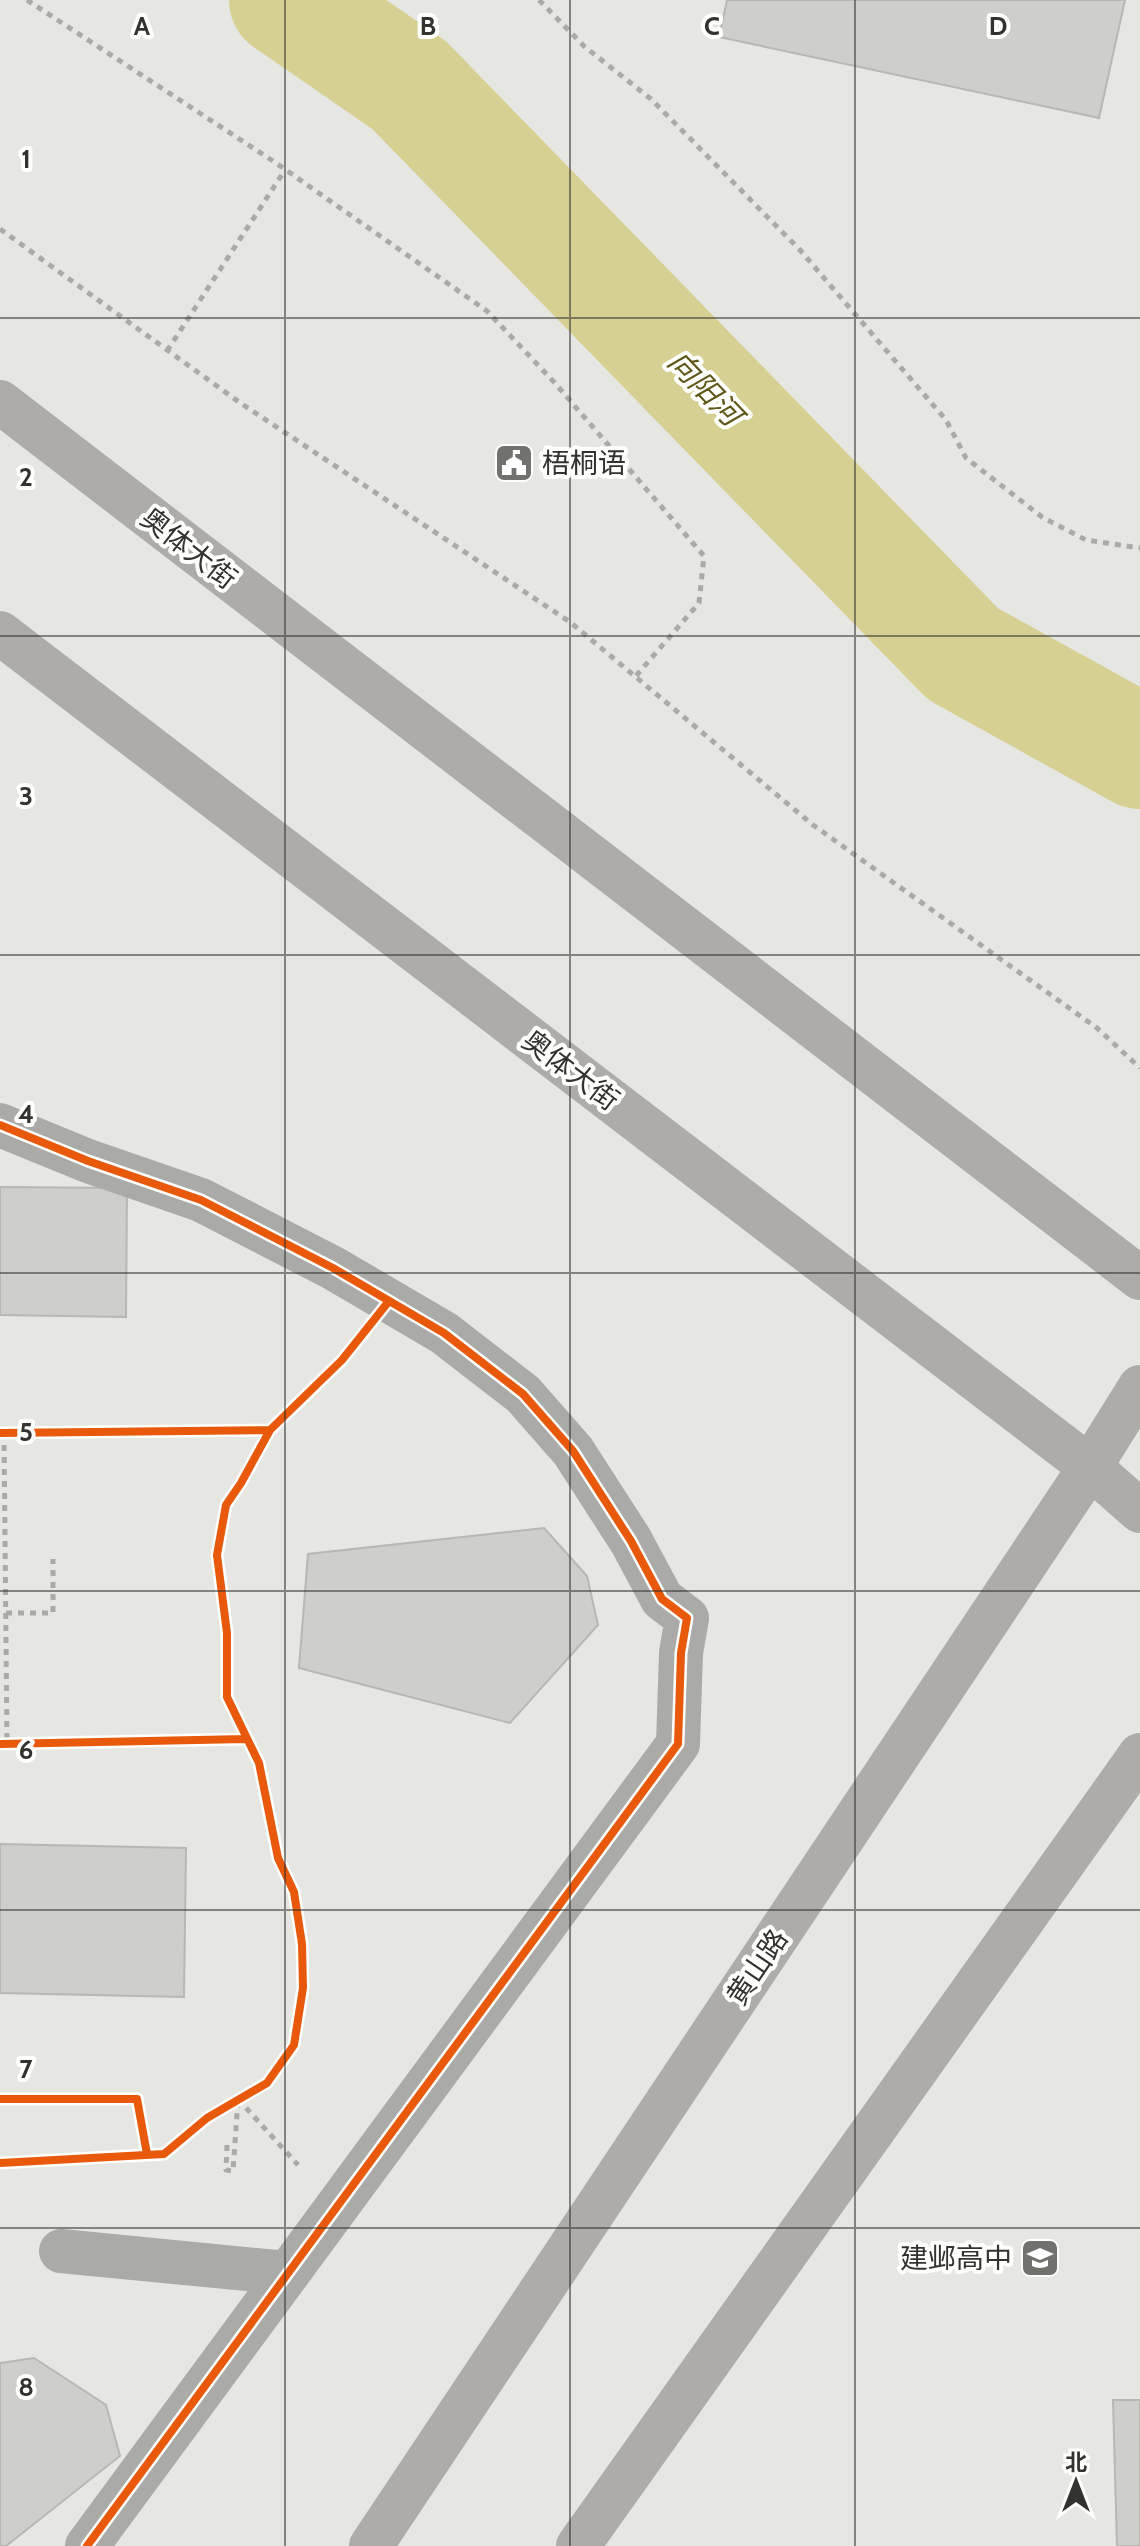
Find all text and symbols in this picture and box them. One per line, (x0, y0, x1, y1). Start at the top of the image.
text: A (134, 10, 151, 42)
text: B (420, 10, 436, 42)
text: C (704, 10, 720, 42)
text: D (989, 10, 1007, 42)
text: 1 (21, 143, 31, 175)
water label: 向阳河 (660, 343, 753, 437)
public building icon: 梧桐语 (493, 442, 535, 484)
place label: 梧桐语 (542, 446, 626, 480)
text: 2 (19, 461, 33, 493)
street label: 奥体大街 (134, 500, 244, 596)
text: 3 (19, 780, 33, 812)
street label: 奥体大街 (516, 1023, 626, 1117)
text: 4 (18, 1098, 34, 1130)
text: 5 (19, 1416, 33, 1448)
text: 6 (19, 1734, 33, 1766)
street label: 黄山路 (719, 1923, 795, 2011)
text: 7 (19, 2053, 33, 2085)
school or university icon: 建邺高中 (1019, 2237, 1061, 2279)
place label: 建邺高中 (900, 2241, 1012, 2275)
text: 8 (18, 2371, 34, 2403)
north arrow (1036, 2442, 1116, 2522)
text: 北 (1065, 2449, 1087, 2476)

